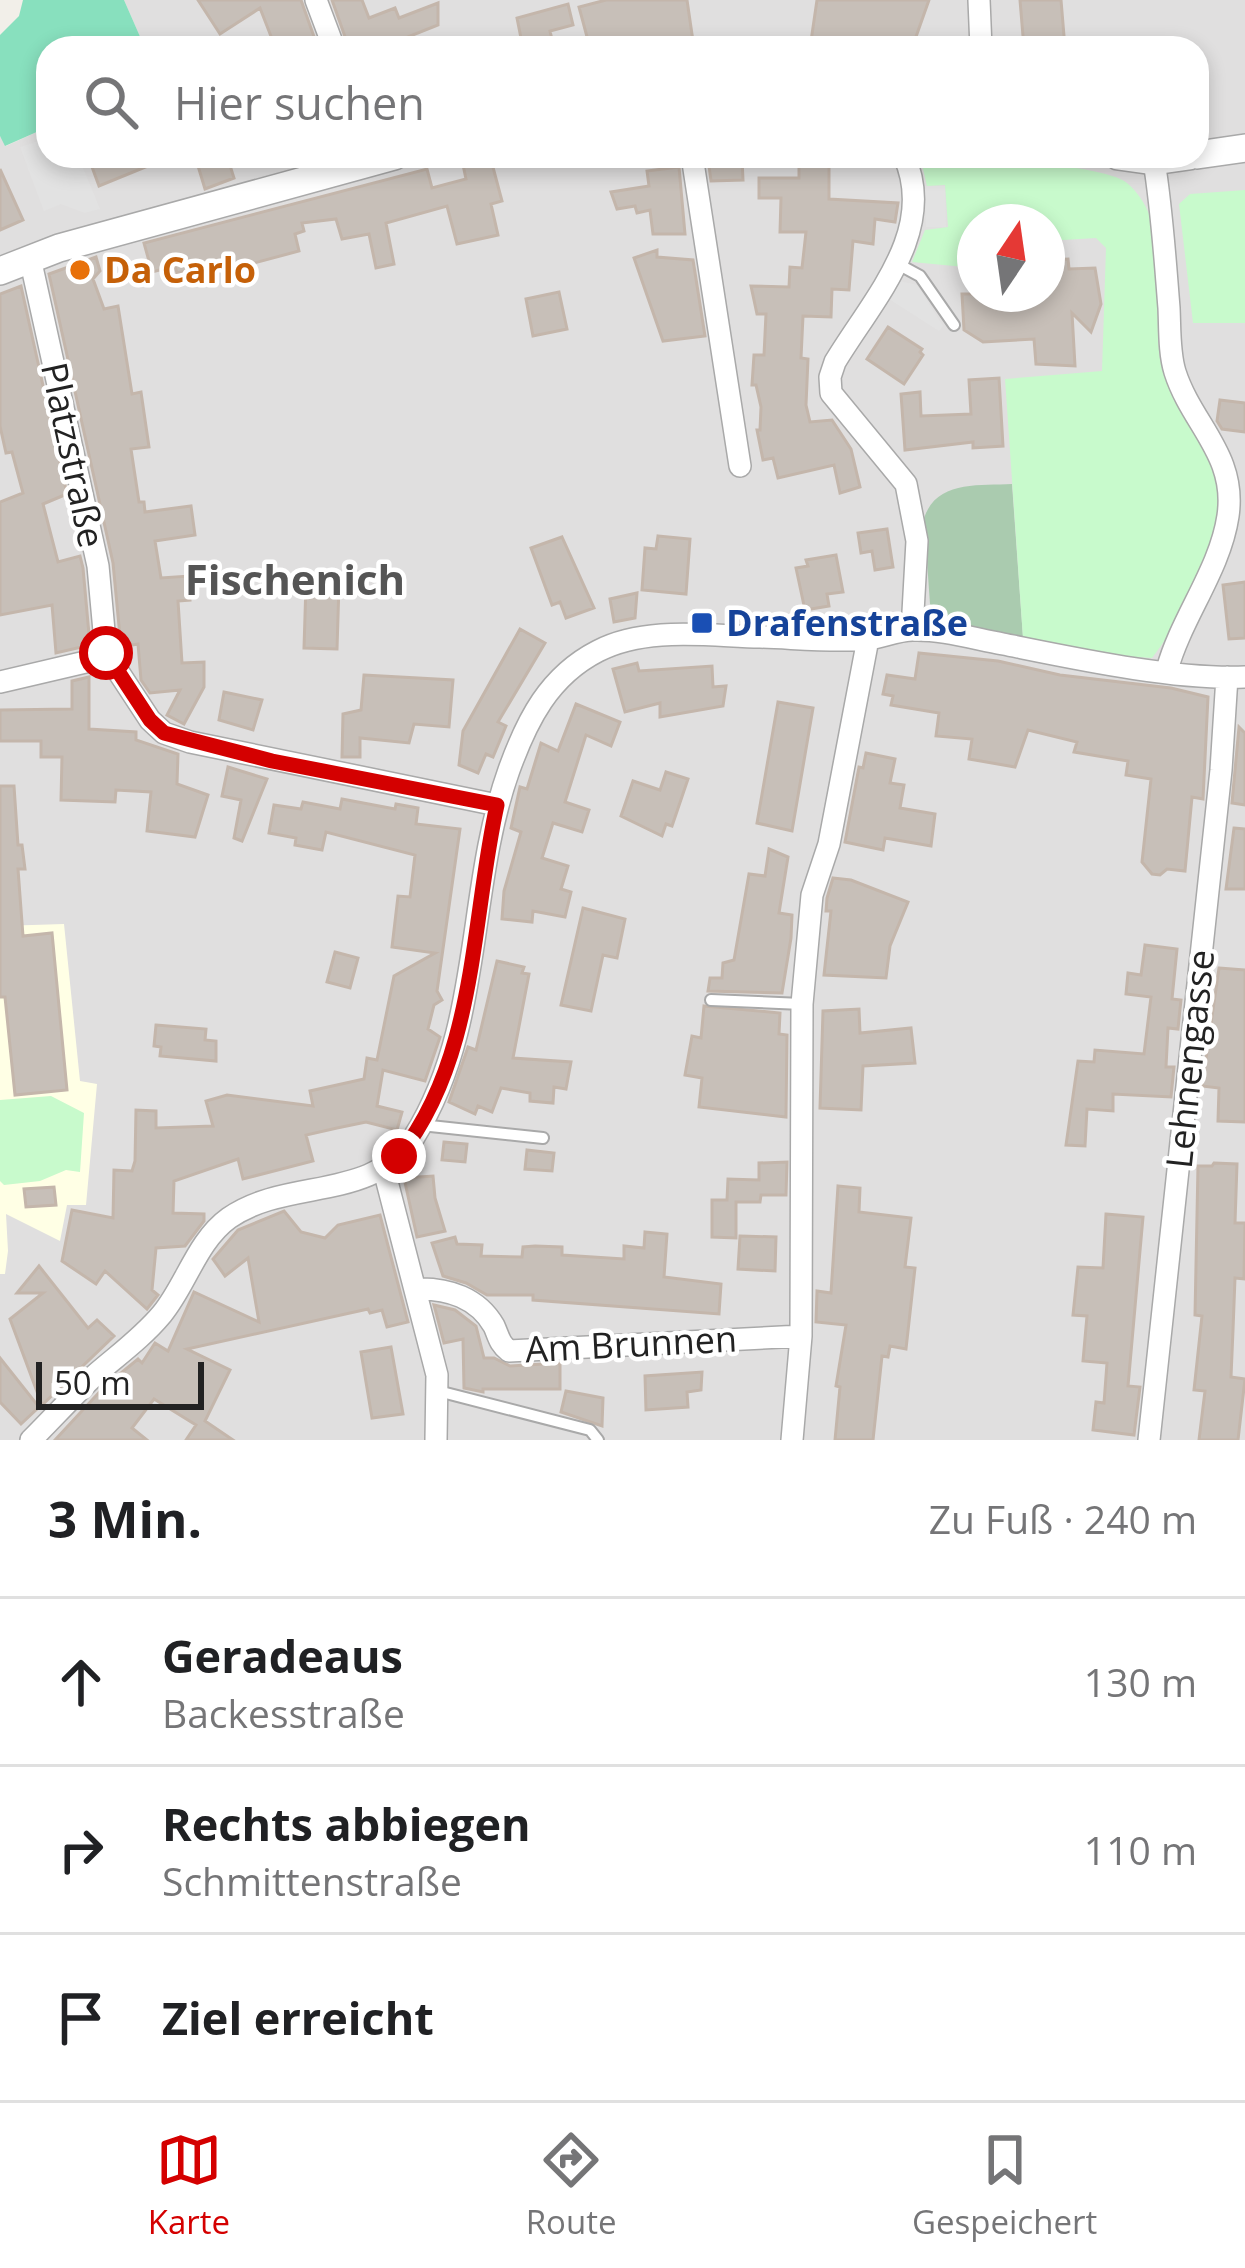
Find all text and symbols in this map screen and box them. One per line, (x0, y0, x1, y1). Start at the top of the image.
search box (36, 36, 1209, 168)
icon: search (78, 69, 144, 135)
text: Hier suchen (174, 72, 425, 133)
north arrow (957, 204, 1065, 312)
place label: Da Carlo (104, 245, 256, 294)
marker: Da Carlo (67, 257, 93, 283)
street label: Platzstraße (30, 358, 117, 552)
district label: Fischenich (185, 550, 405, 607)
place label: Drafenstraße (726, 598, 968, 647)
marker: Drafenstraße (689, 610, 715, 636)
route start (79, 626, 133, 680)
street label: Lehnengasse (1154, 947, 1225, 1171)
route end (372, 1129, 426, 1183)
street label: Am Brunnen (524, 1313, 738, 1374)
scale bar (36, 1356, 204, 1409)
text: 50 m (54, 1360, 131, 1405)
text: 3 Min. (48, 1483, 202, 1553)
text: Zu Fuß · 240 m (929, 1492, 1197, 1545)
text: Geradeaus (162, 1625, 403, 1686)
icon: ahead (48, 1649, 114, 1715)
text: 130 m (1084, 1655, 1197, 1708)
text: Backesstraße (162, 1686, 405, 1739)
text: Rechts abbiegen (162, 1793, 531, 1854)
icon: right (48, 1817, 114, 1883)
text: 110 m (1084, 1823, 1197, 1876)
text: Schmittenstraße (162, 1854, 462, 1907)
icon: arrive (48, 1985, 114, 2051)
text: Ziel erreicht (162, 1987, 434, 2048)
tab: Karte (148, 2127, 230, 2244)
tab: Route (526, 2127, 616, 2244)
tab: Gespeichert (912, 2127, 1097, 2244)

